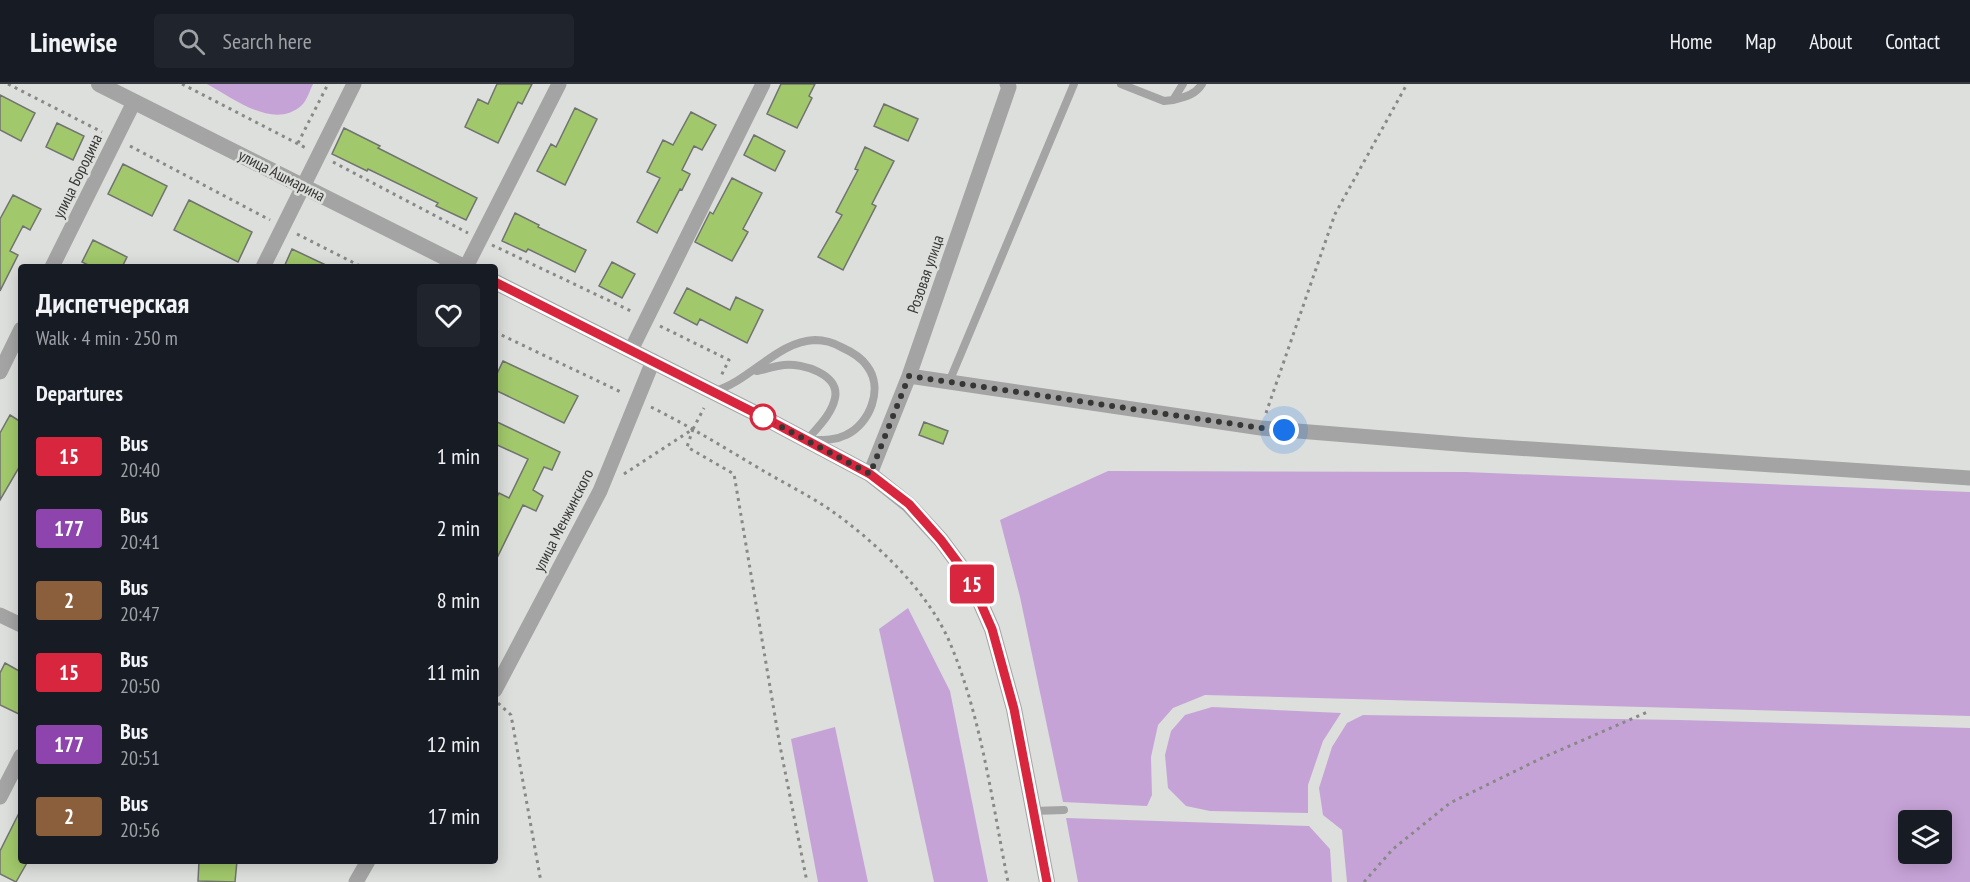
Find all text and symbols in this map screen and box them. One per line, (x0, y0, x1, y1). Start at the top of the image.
search box (154, 14, 574, 68)
text: Linewise (30, 23, 118, 60)
icon: search (175, 25, 208, 58)
text: Search here (223, 27, 312, 55)
text: Home (1670, 28, 1712, 55)
text: Map (1745, 28, 1776, 55)
text: About (1809, 28, 1852, 55)
text: Contact (1885, 28, 1940, 55)
street label: улица Бородина (48, 130, 106, 222)
street label: улица Ашмарина (235, 145, 329, 205)
street label: Розовая улица (902, 232, 948, 316)
text: Диспетчерская (36, 284, 189, 321)
button: heart (417, 284, 480, 347)
text: Walk · 4 min · 250 m (36, 325, 178, 351)
text: Departures (36, 379, 123, 407)
unlabelled marker (750, 404, 776, 430)
your location (1269, 415, 1299, 445)
text: Bus (120, 429, 148, 457)
text: 1 min (437, 442, 480, 470)
text: 15 (59, 443, 79, 470)
text: 20:40 (120, 457, 160, 483)
street label: улица Менжинского (529, 465, 598, 575)
text: Bus (120, 501, 148, 529)
text: 2 min (437, 514, 480, 542)
text: 177 (54, 515, 84, 542)
text: 20:41 (120, 529, 160, 555)
line badge: 15 (945, 564, 999, 604)
text: 15 (962, 571, 982, 598)
text: Bus (120, 573, 148, 601)
text: 8 min (437, 586, 480, 614)
text: 2 (64, 587, 74, 614)
text: 20:47 (120, 601, 160, 627)
text: Bus (120, 645, 148, 673)
text: 11 min (427, 658, 480, 686)
text: 15 (59, 659, 79, 686)
text: 20:50 (120, 673, 160, 699)
text: Bus (120, 717, 148, 745)
text: 12 min (427, 730, 480, 758)
text: 177 (54, 731, 84, 758)
text: 20:51 (120, 745, 160, 771)
text: Bus (120, 789, 148, 817)
text: 17 min (428, 802, 480, 830)
text: 2 (64, 803, 74, 830)
map controls (1898, 810, 1952, 864)
button: layers (1898, 810, 1952, 864)
text: 20:56 (120, 817, 160, 843)

